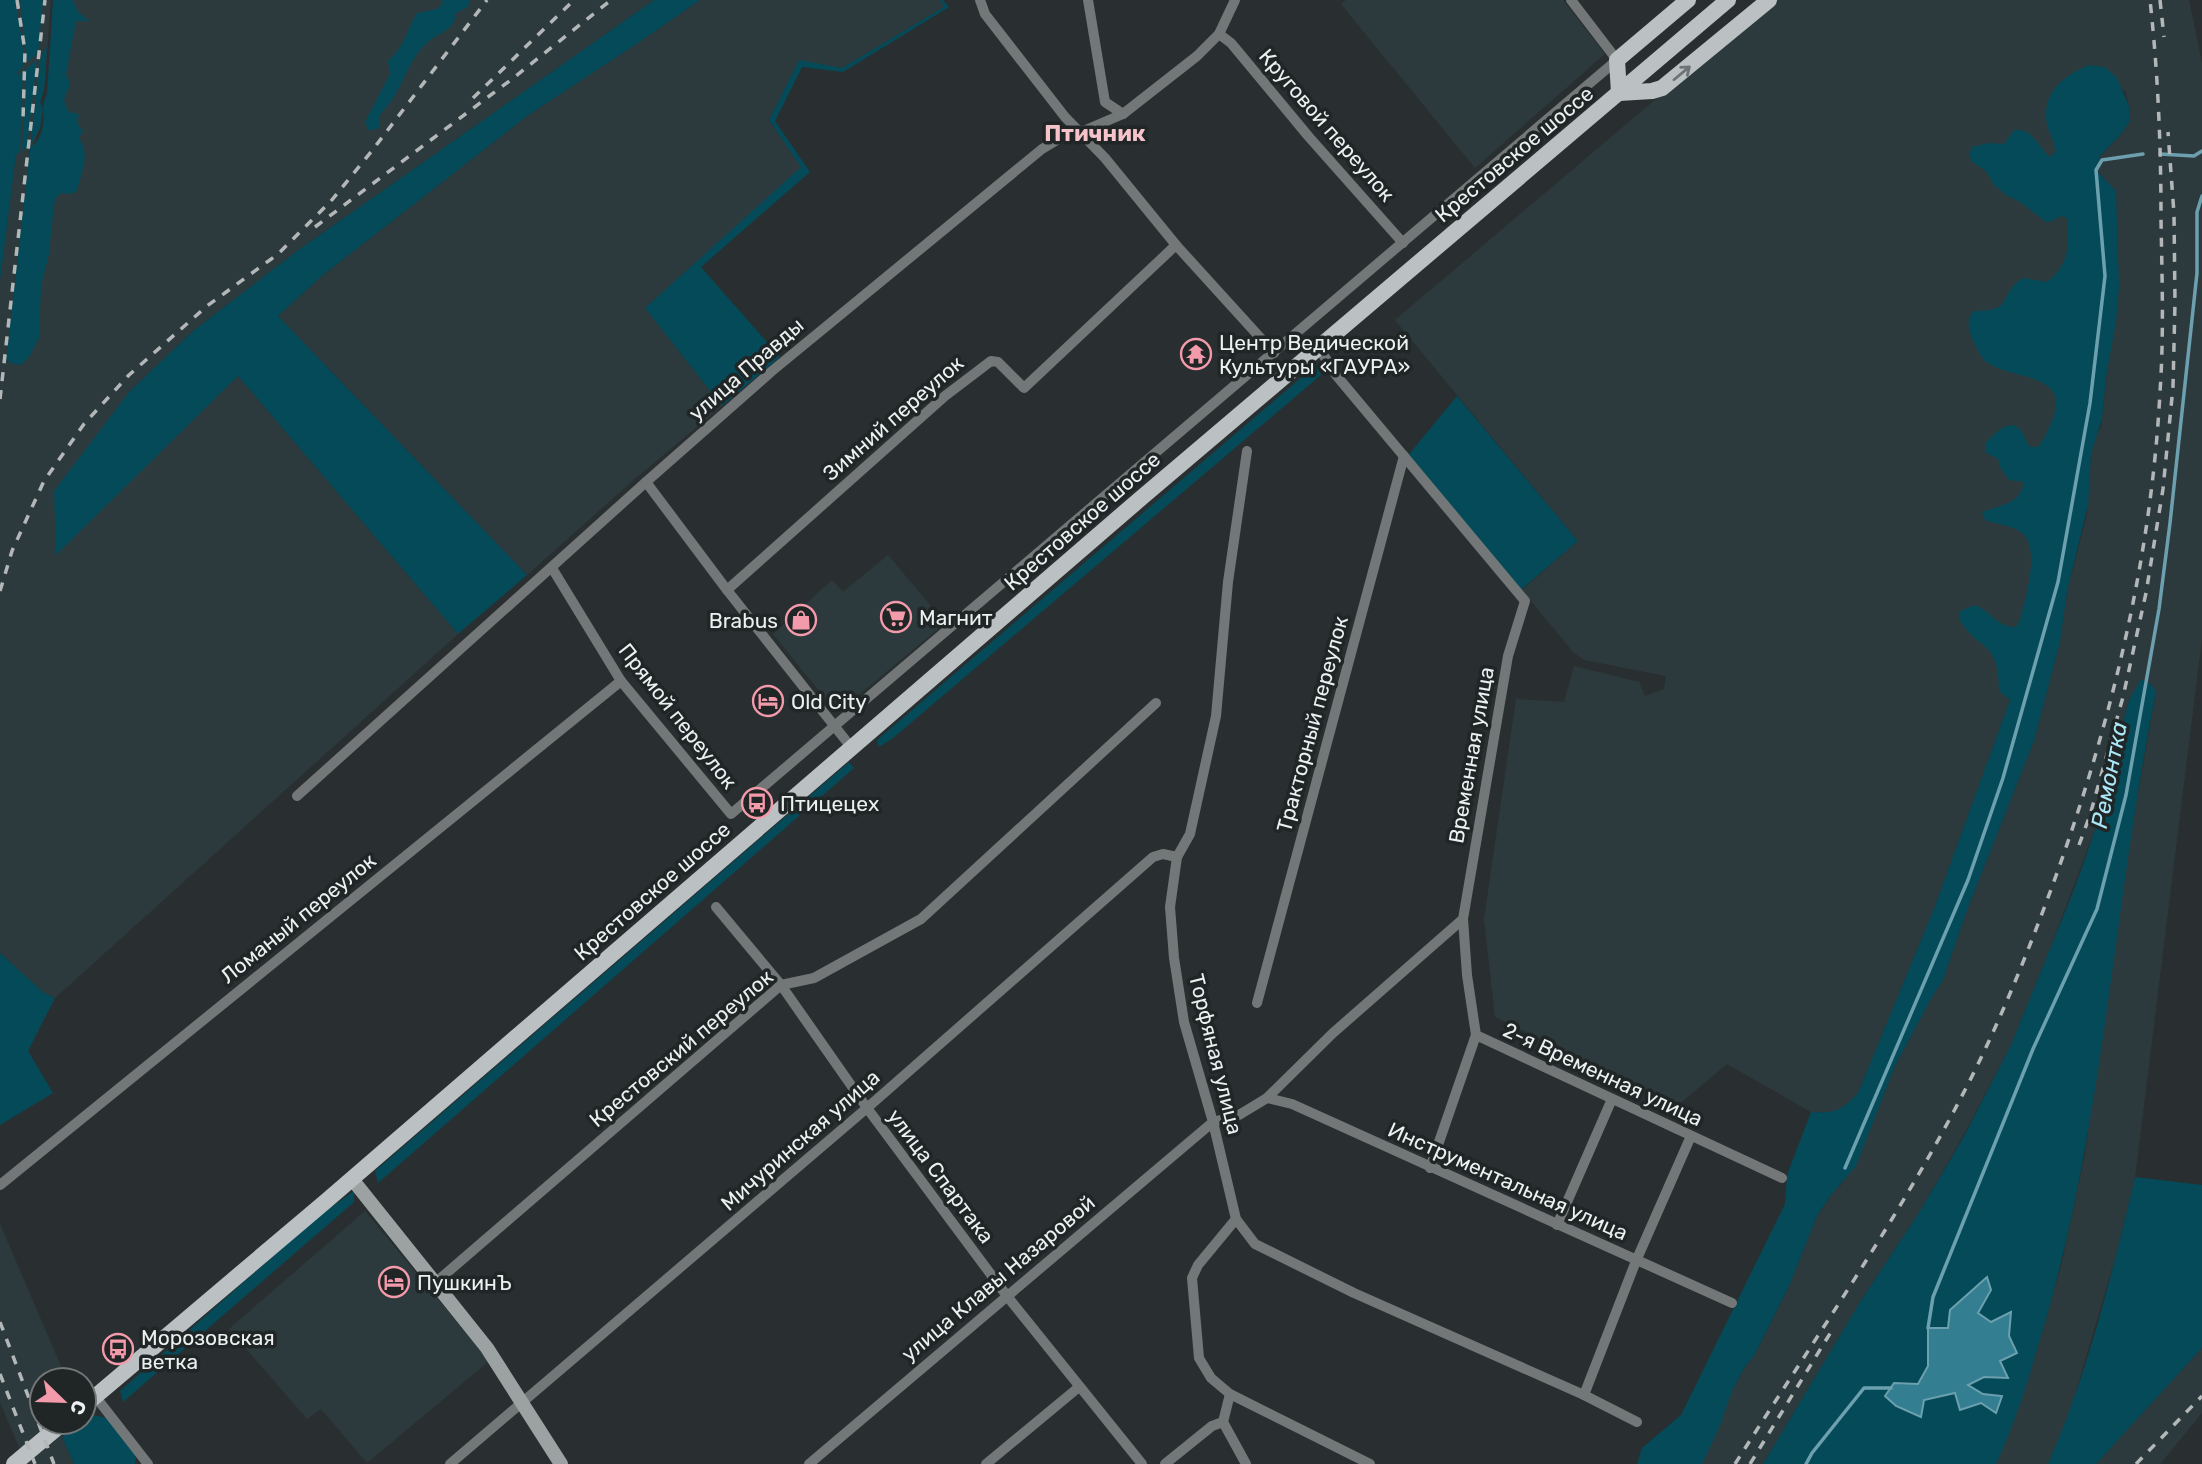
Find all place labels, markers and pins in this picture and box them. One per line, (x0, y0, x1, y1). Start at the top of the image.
place label: Центр Ведической Культуры «ГАУРА» (1219, 330, 1410, 379)
temple icon: Центр Ведической Культуры «ГАУРА» (1179, 337, 1213, 371)
supermarket icon: Магнит (879, 600, 913, 634)
shop icon: Brabus (784, 603, 818, 637)
place label: Магнит (919, 605, 993, 630)
place label: Brabus (709, 608, 778, 633)
hotel icon: Old City (751, 684, 785, 718)
place label: Old City (791, 689, 867, 714)
bus stop icon: Птицецех (740, 786, 774, 820)
place label: Птицецех (780, 791, 879, 816)
hotel icon: ПушкинЪ (377, 1265, 411, 1299)
place label: ПушкинЪ (417, 1270, 512, 1295)
place label: Морозовская ветка (141, 1325, 275, 1374)
bus stop icon: Морозовская ветка (101, 1332, 135, 1366)

